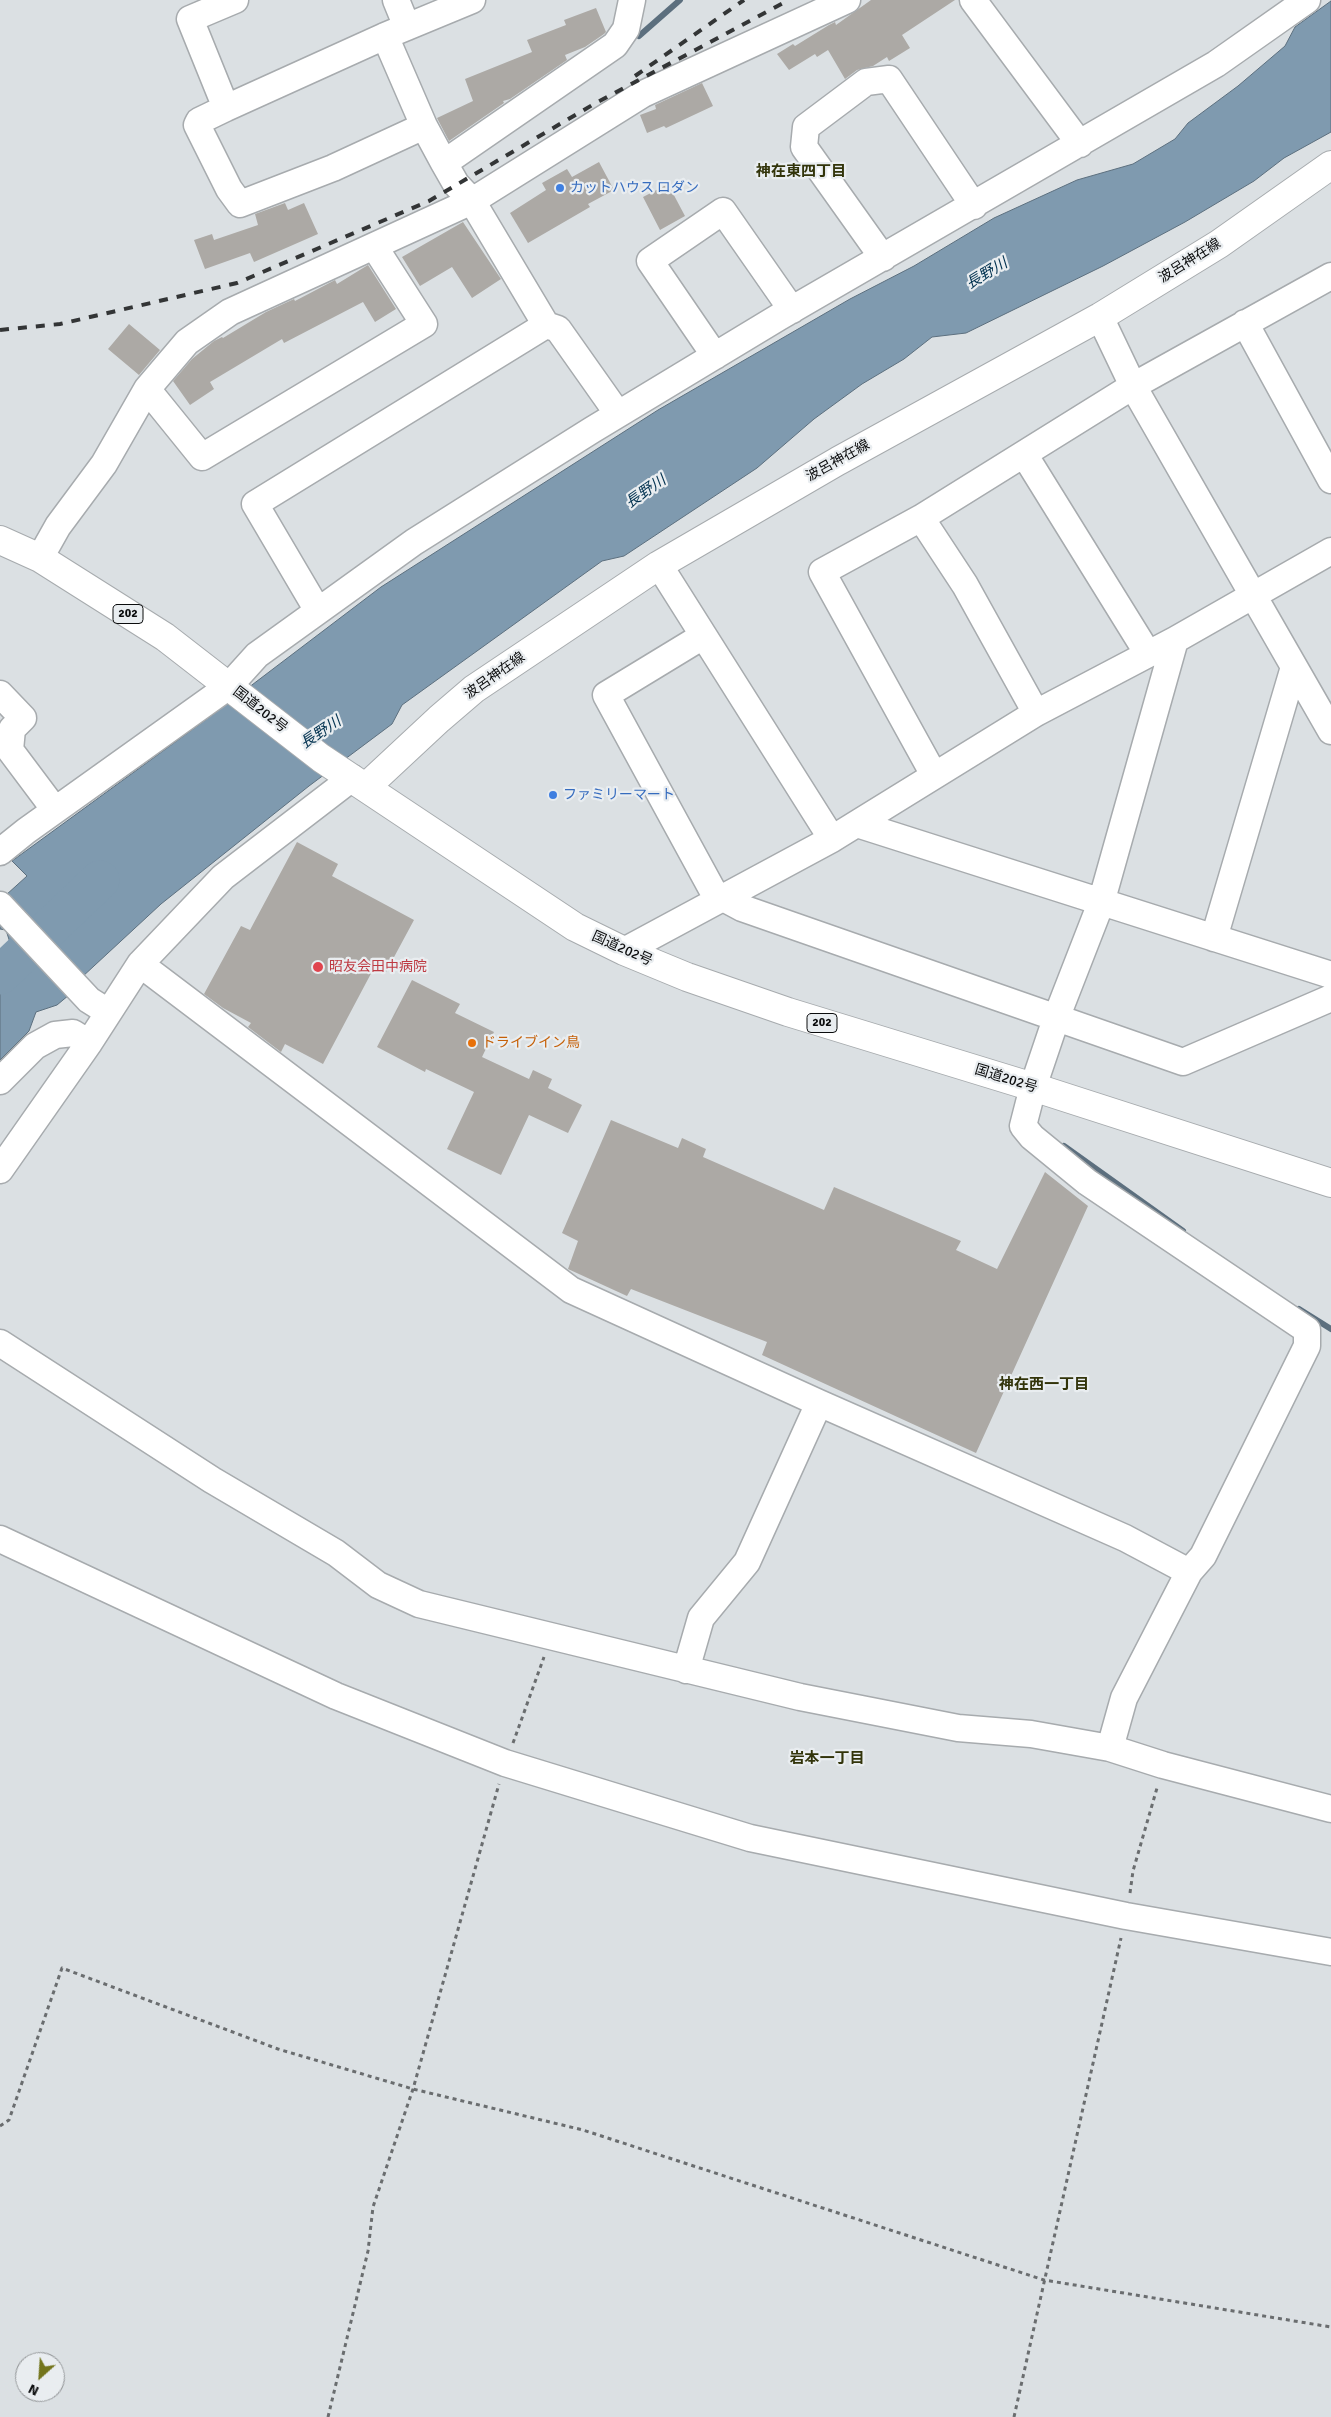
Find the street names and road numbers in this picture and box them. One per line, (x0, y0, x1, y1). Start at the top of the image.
street label: 波呂神在線 (1156, 235, 1224, 287)
street label: 波呂神在線 (803, 437, 873, 485)
road number: 202 (113, 604, 143, 624)
street label: 波呂神在線 (462, 649, 528, 703)
street label: 国道202号 (229, 683, 291, 737)
street label: 国道202号 (589, 928, 655, 970)
road number: 202 (807, 1014, 837, 1032)
street label: 国道202号 (973, 1062, 1039, 1096)

